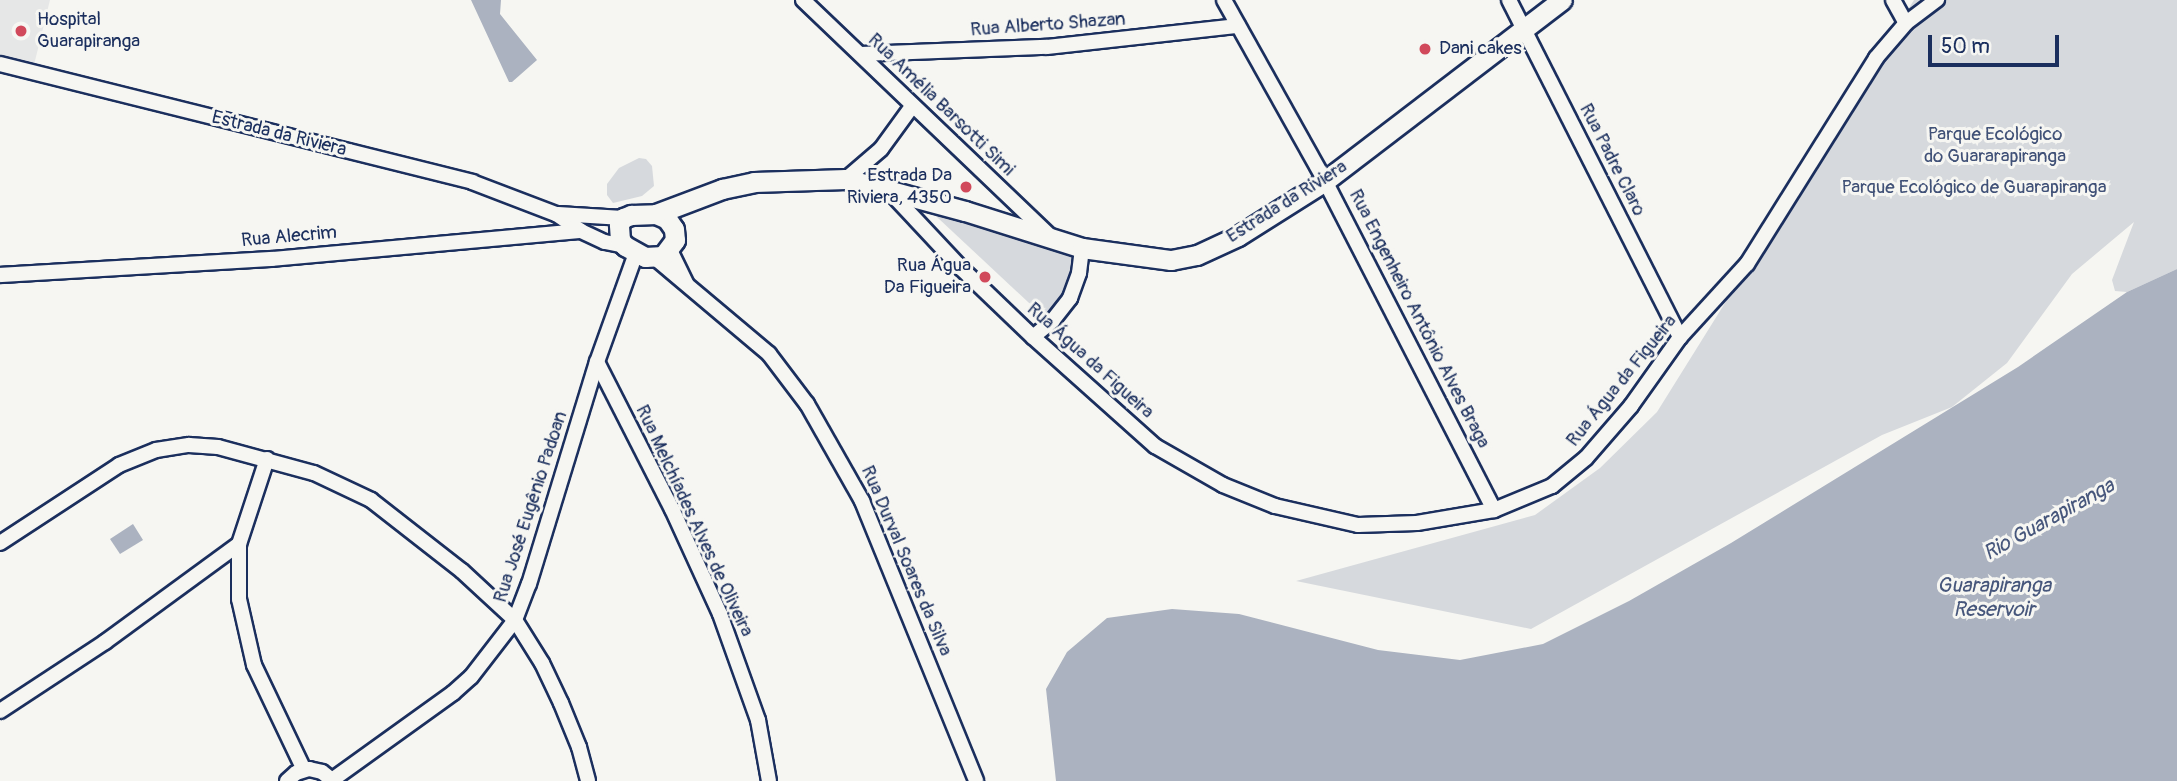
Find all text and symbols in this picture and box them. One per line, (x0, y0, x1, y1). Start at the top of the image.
street label: Rua Alberto Shazan (970, 8, 1126, 42)
place label: Hospital Guarapiranga (37, 9, 140, 53)
marker: Hospital Guarapiranga (11, 21, 31, 41)
scale bar (1932, 21, 2063, 65)
street label: Rua Amélia Barsotti Simi (863, 29, 1019, 181)
text: 50 m (1941, 33, 1990, 60)
place label: Dani cakes (1439, 38, 1522, 60)
marker: Dani cakes (1417, 41, 1433, 57)
street label: Rua Padre Claro (1574, 100, 1650, 220)
street label: Estrada da Riviera (209, 106, 349, 162)
park label: Parque Ecológico do Guararapiranga (1924, 124, 2066, 168)
street label: Estrada da Riviera (1222, 156, 1352, 248)
place label: Estrada Da Riviera, 4350 (847, 165, 952, 209)
park label: Parque Ecológico de Guarapiranga (1842, 177, 2106, 199)
marker: Estrada Da Riviera, 4350 (958, 179, 974, 195)
street label: Rua Engenheiro Antônio Alves Braga (1344, 186, 1494, 452)
street label: Rua Alecrim (240, 221, 338, 253)
place label: Rua Água Da Figueira (884, 255, 971, 299)
marker: Rua Água Da Figueira (977, 269, 993, 285)
street label: Rua Água da Figueira (1022, 298, 1158, 424)
street label: Rua Água da Figueira (1562, 311, 1682, 451)
street label: Rua Melchíades Alves de Oliveira (630, 401, 758, 641)
street label: Rua José Eugênio Padoan (489, 408, 573, 606)
street label: Rua Durval Soares da Silva (856, 462, 956, 660)
water label: Rio Guarapiranga (1979, 474, 2119, 566)
water label: Guarapiranga Reservoir (1937, 573, 2051, 623)

